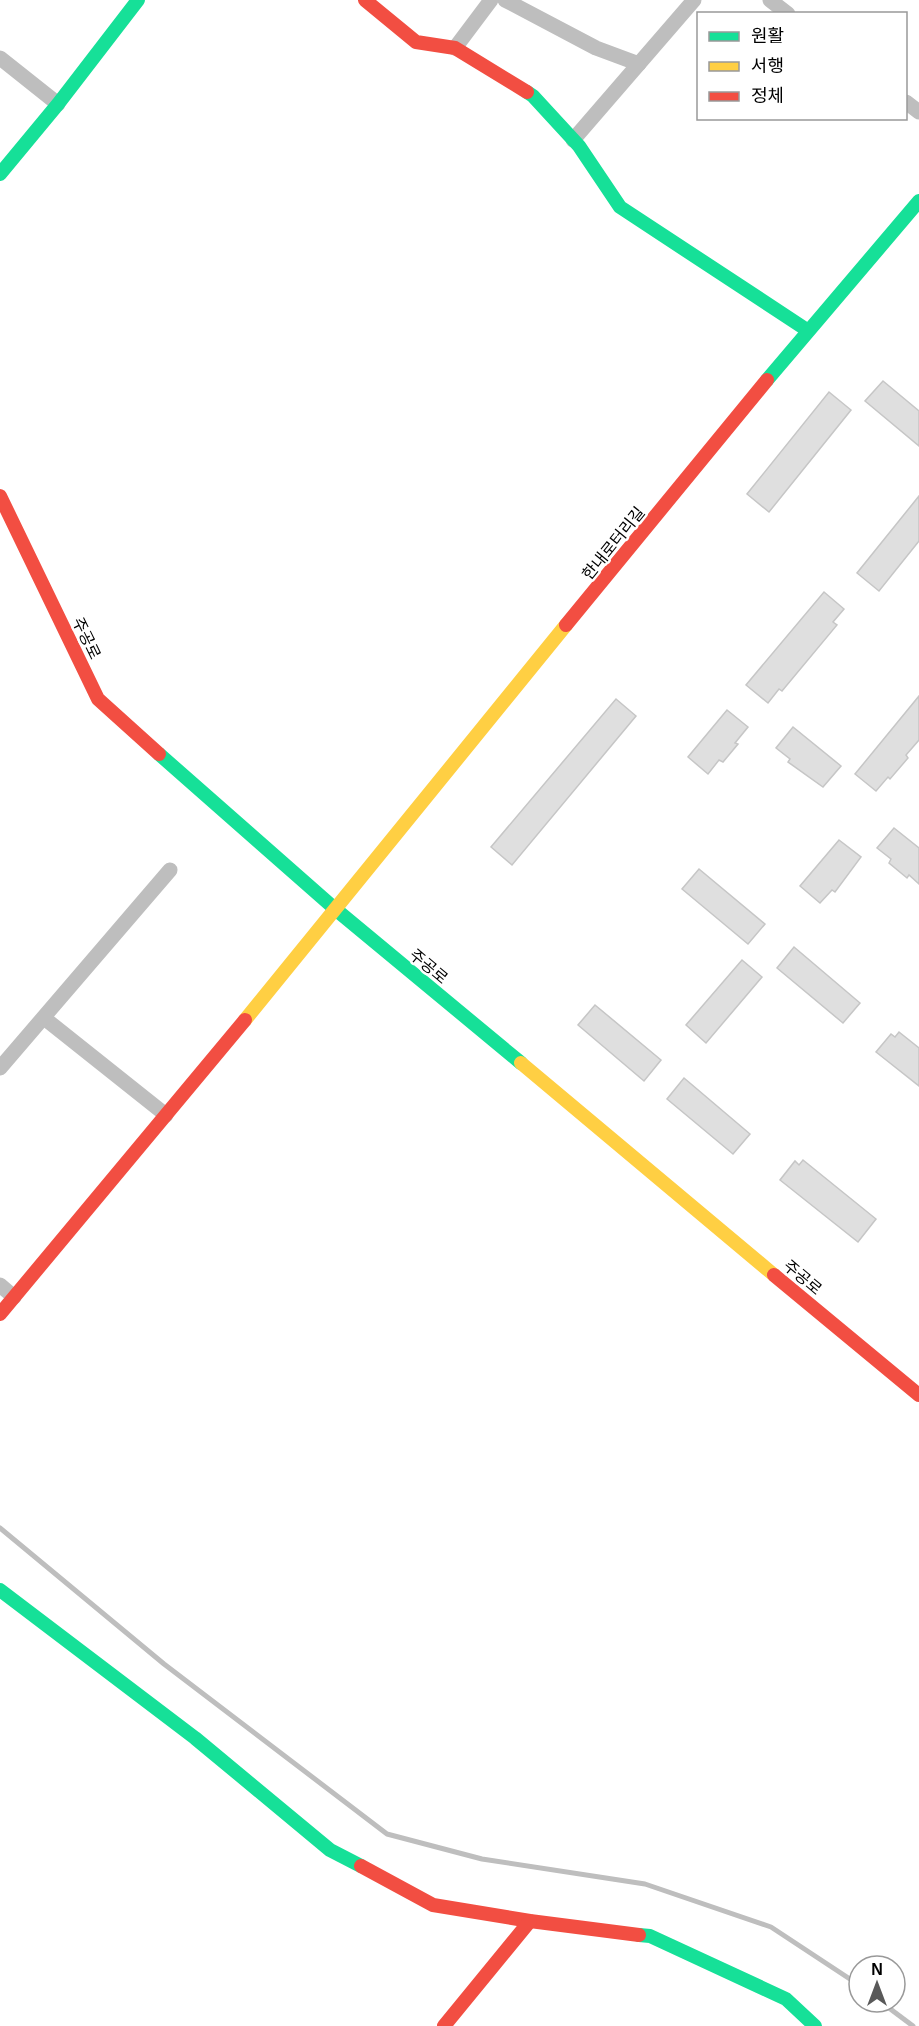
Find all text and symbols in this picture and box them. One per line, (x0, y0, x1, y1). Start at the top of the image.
legend (697, 12, 907, 120)
text: 원활 (751, 26, 784, 46)
text: 서행 (751, 56, 784, 76)
text: 정체 (751, 86, 784, 106)
street label: 한내로터리길 (579, 504, 648, 583)
street label: 주공로 (69, 615, 104, 662)
street label: 주공로 (406, 946, 451, 987)
street label: 주공로 (780, 1257, 825, 1298)
north arrow (847, 1954, 907, 2014)
text: N (871, 1961, 883, 1978)

